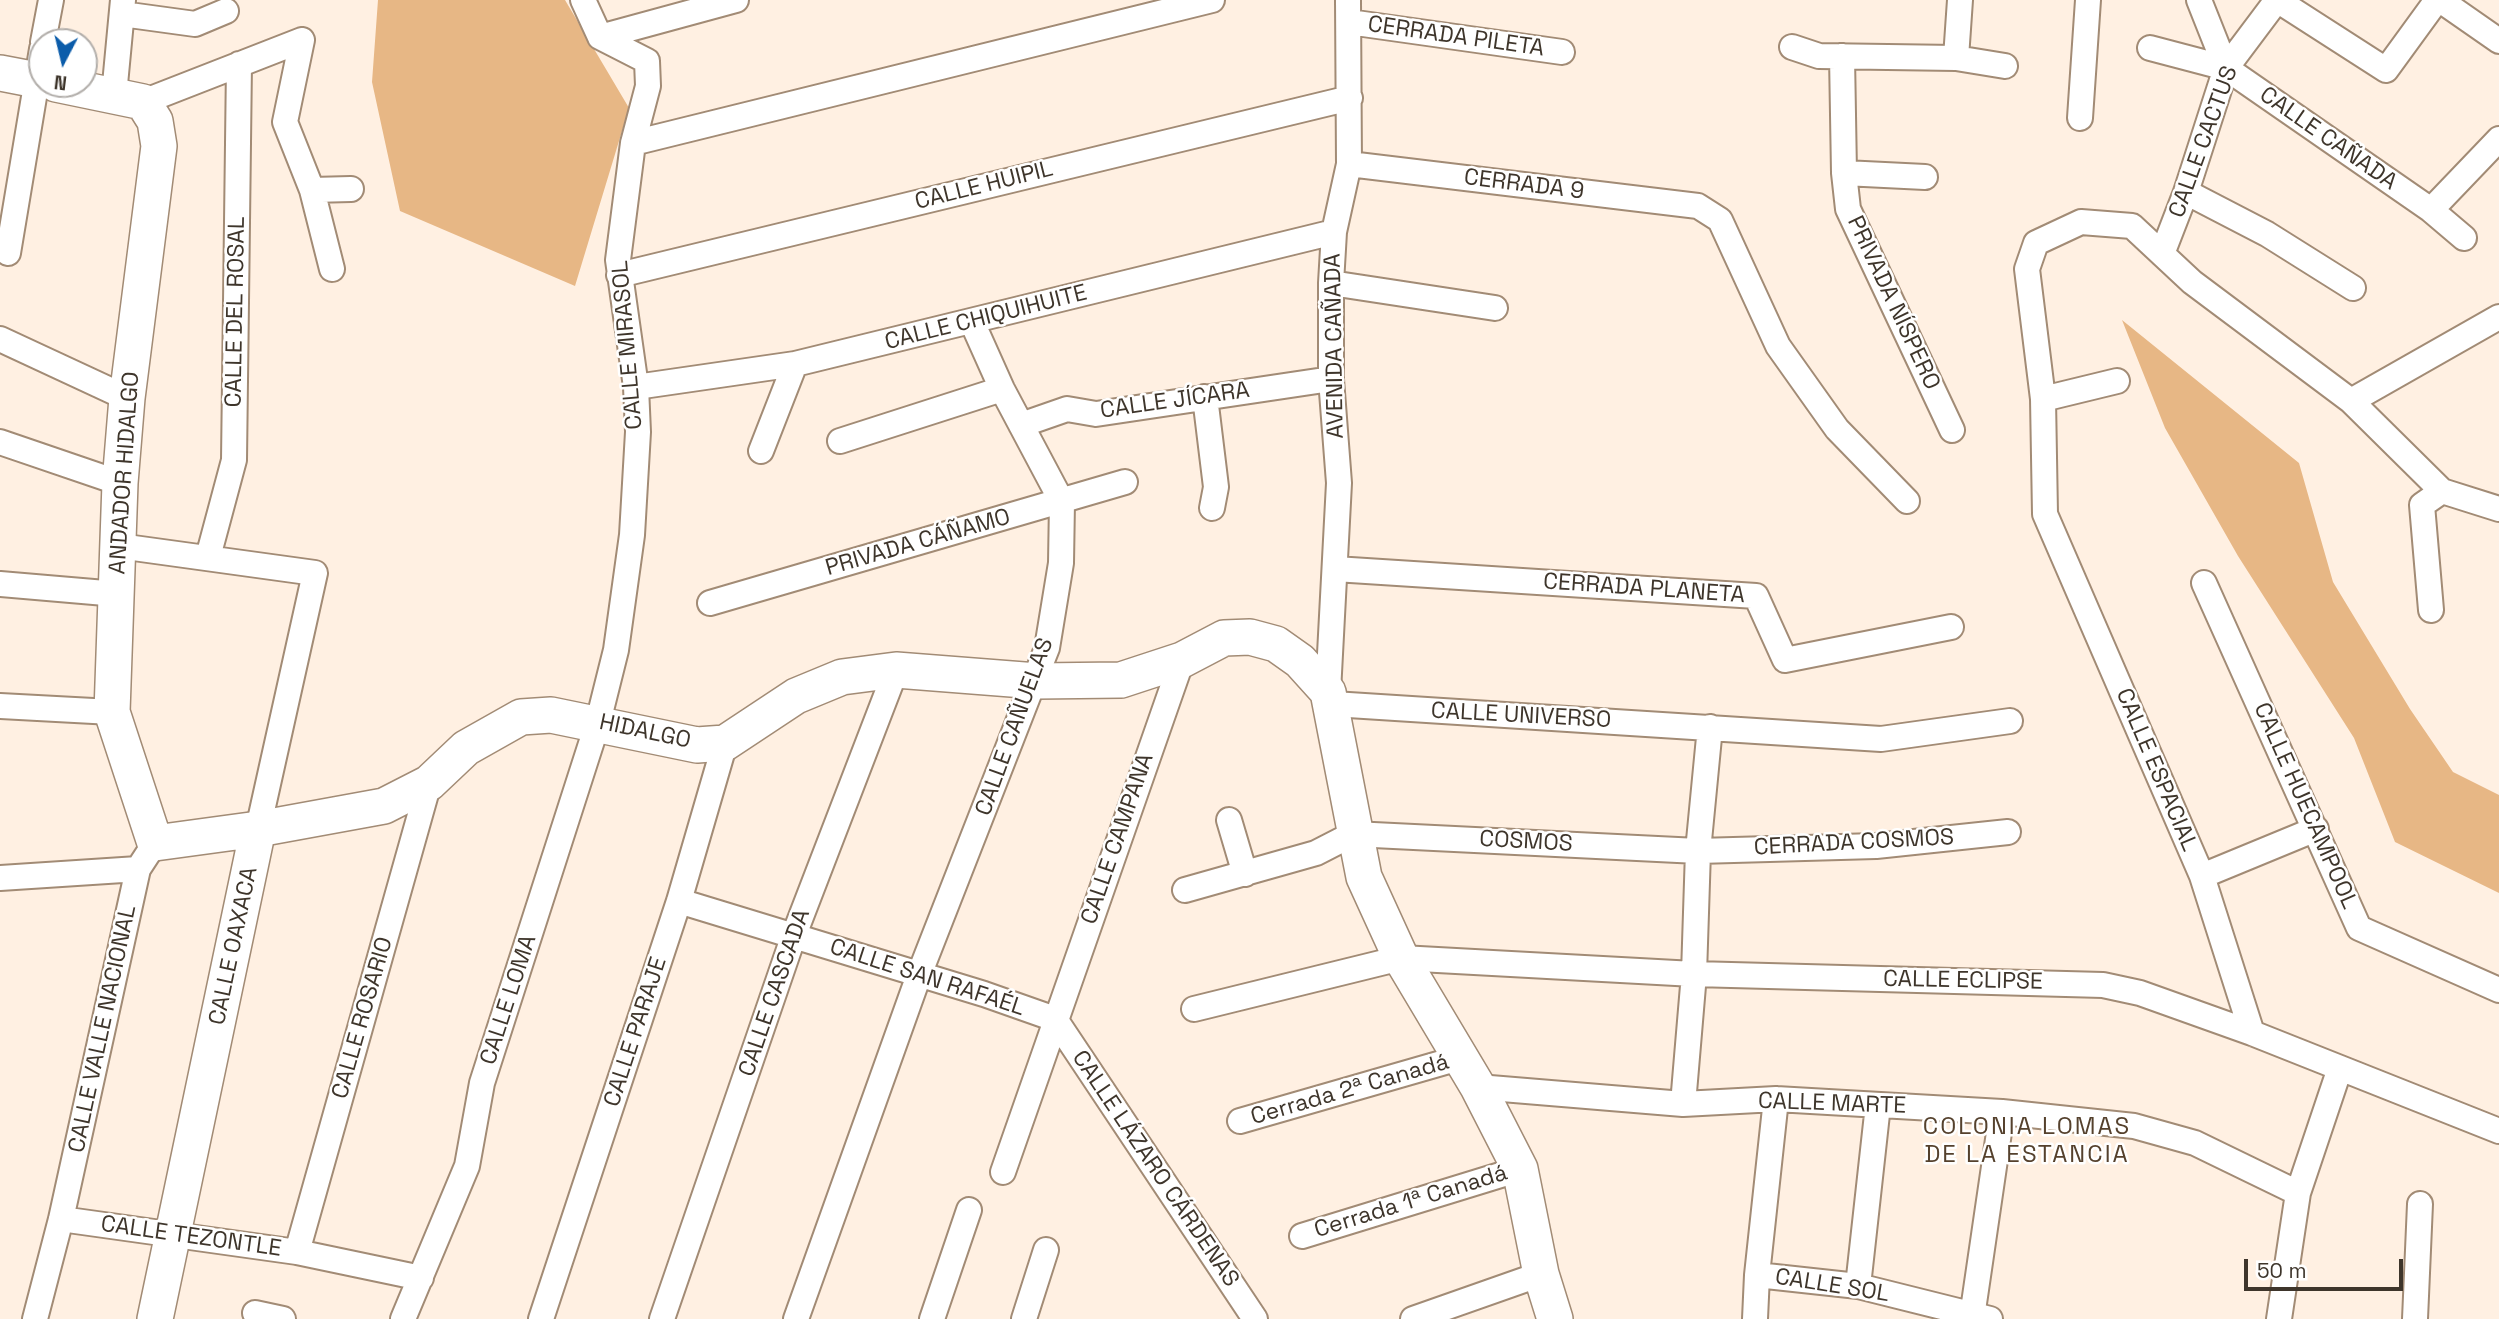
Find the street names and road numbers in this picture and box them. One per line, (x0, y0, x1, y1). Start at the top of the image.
street label: CERRADA PILETA (1366, 11, 1546, 63)
street label: CALLE CACTUS (2164, 62, 2244, 222)
street label: CALLE CAÑADA (2254, 81, 2402, 197)
street label: CALLE HUIPIL (912, 156, 1056, 216)
street label: CERRADA 9 (1462, 164, 1586, 206)
street label: PRIVADA NÍSPERO (1841, 212, 1945, 394)
street label: CALLE DEL ROSAL (221, 216, 251, 408)
street label: AVENIDA CAÑADA (1320, 253, 1350, 439)
street label: CALLE MIRASOL (607, 259, 649, 431)
street label: CALLE CHIQUIHUITE (882, 280, 1090, 356)
street label: ANDADOR HIDALGO (104, 371, 146, 575)
street label: CALLE JÍCARA (1099, 377, 1251, 425)
street label: PRIVADA CÁÑAMO (822, 503, 1014, 583)
street label: CERRADA PLANETA (1542, 568, 1746, 610)
street label: CALLE CAÑUELAS (970, 635, 1060, 819)
street label: CALLE ESPACIAL (2109, 684, 2203, 856)
street label: CALLE UNIVERSO (1430, 697, 1612, 735)
street label: CALLE HUECAMPOOL (2247, 699, 2363, 913)
street label: HIDALGO (597, 709, 693, 755)
street label: CALLE CAMPANA (1076, 750, 1160, 928)
street label: CERRADA COSMOS (1753, 824, 1955, 862)
street label: COSMOS (1479, 826, 1573, 858)
street label: CALLE OAXACA (204, 864, 264, 1028)
street label: CALLE VALLE NACIONAL (63, 903, 143, 1155)
street label: CALLE CASCADA (733, 906, 817, 1080)
street label: CALLE LOMA (475, 932, 543, 1068)
street label: CALLE SAN RAFAÉL (826, 933, 1028, 1023)
street label: CALLE ROSARIO (327, 934, 399, 1102)
street label: CALLE PARAJE (599, 954, 673, 1110)
street label: CALLE ECLIPSE (1883, 966, 2043, 996)
street label: CALLE LÁZARO CÁRDENAS (1065, 1046, 1245, 1292)
street label: Cerrada 2ª Canadá (1248, 1049, 1452, 1131)
street label: CALLE MARTE (1757, 1088, 1907, 1120)
street label: Cerrada 1ª Canadá (1311, 1160, 1511, 1244)
street label: CALLE TEZONTLE (99, 1211, 283, 1263)
street label: CALLE SOL (1773, 1263, 1891, 1309)

